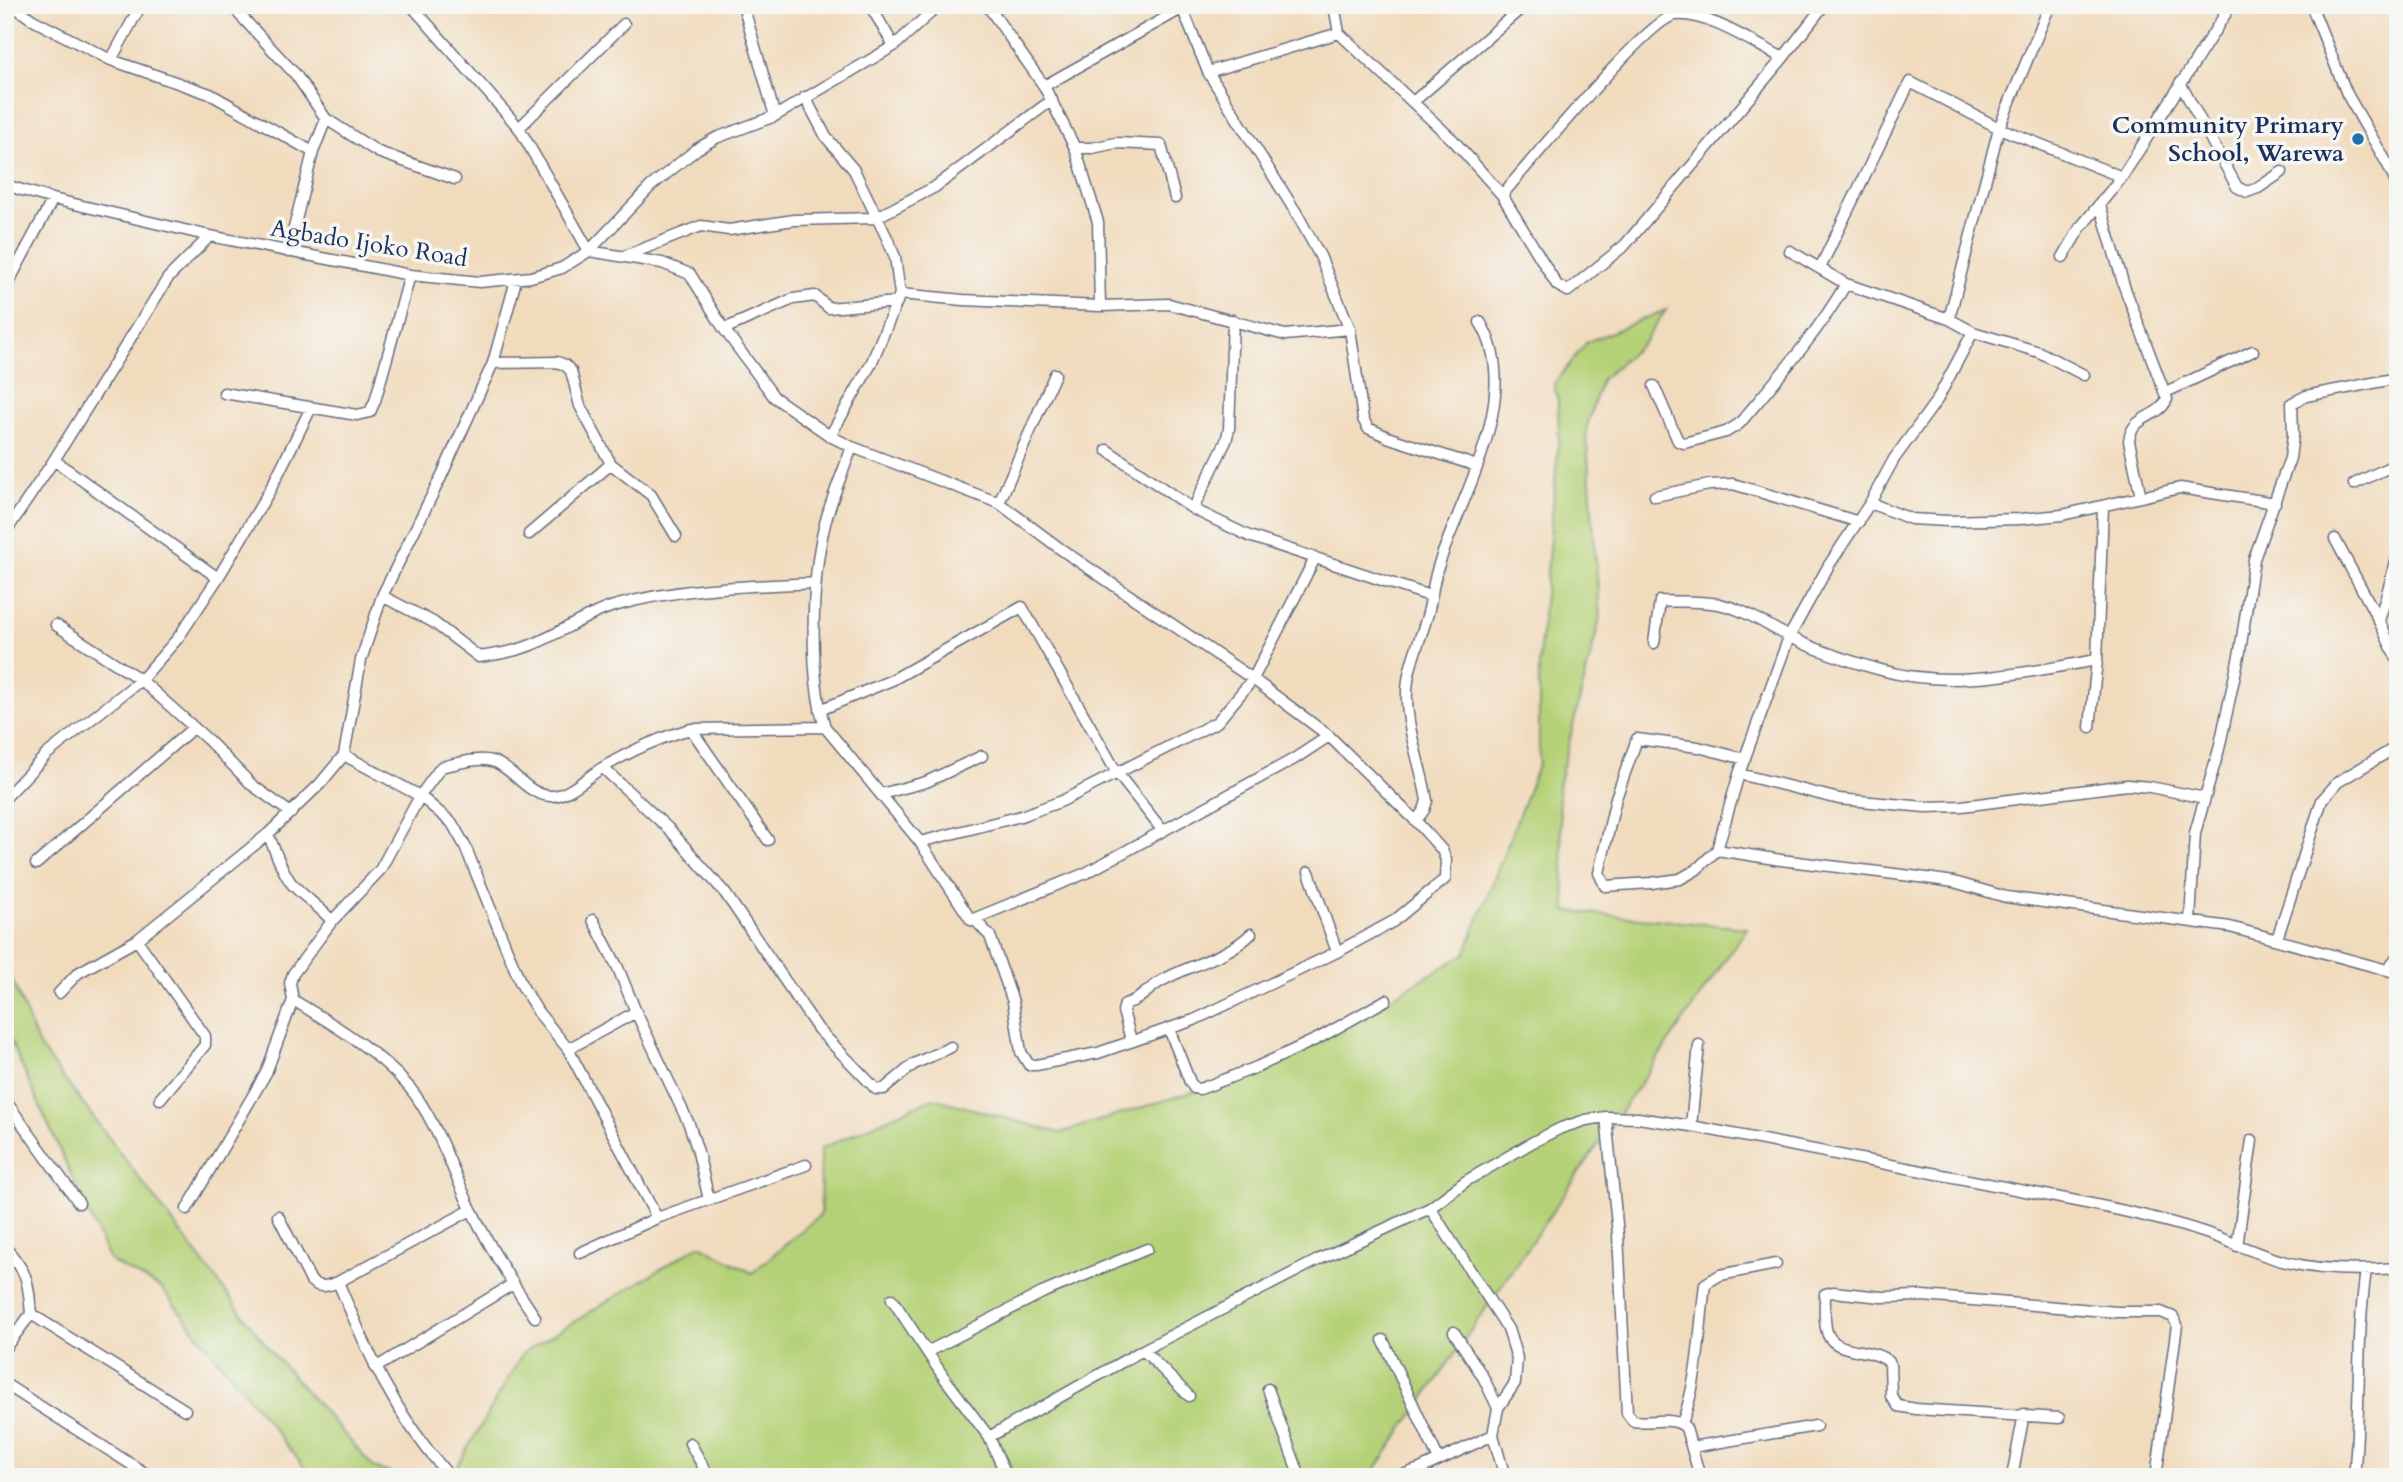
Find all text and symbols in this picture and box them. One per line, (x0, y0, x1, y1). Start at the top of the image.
place label: Community Primary School, Warewa (2112, 109, 2344, 170)
marker: Community Primary School, Warewa (2350, 131, 2366, 147)
street label: Agbado Ijoko Road (268, 212, 470, 275)

